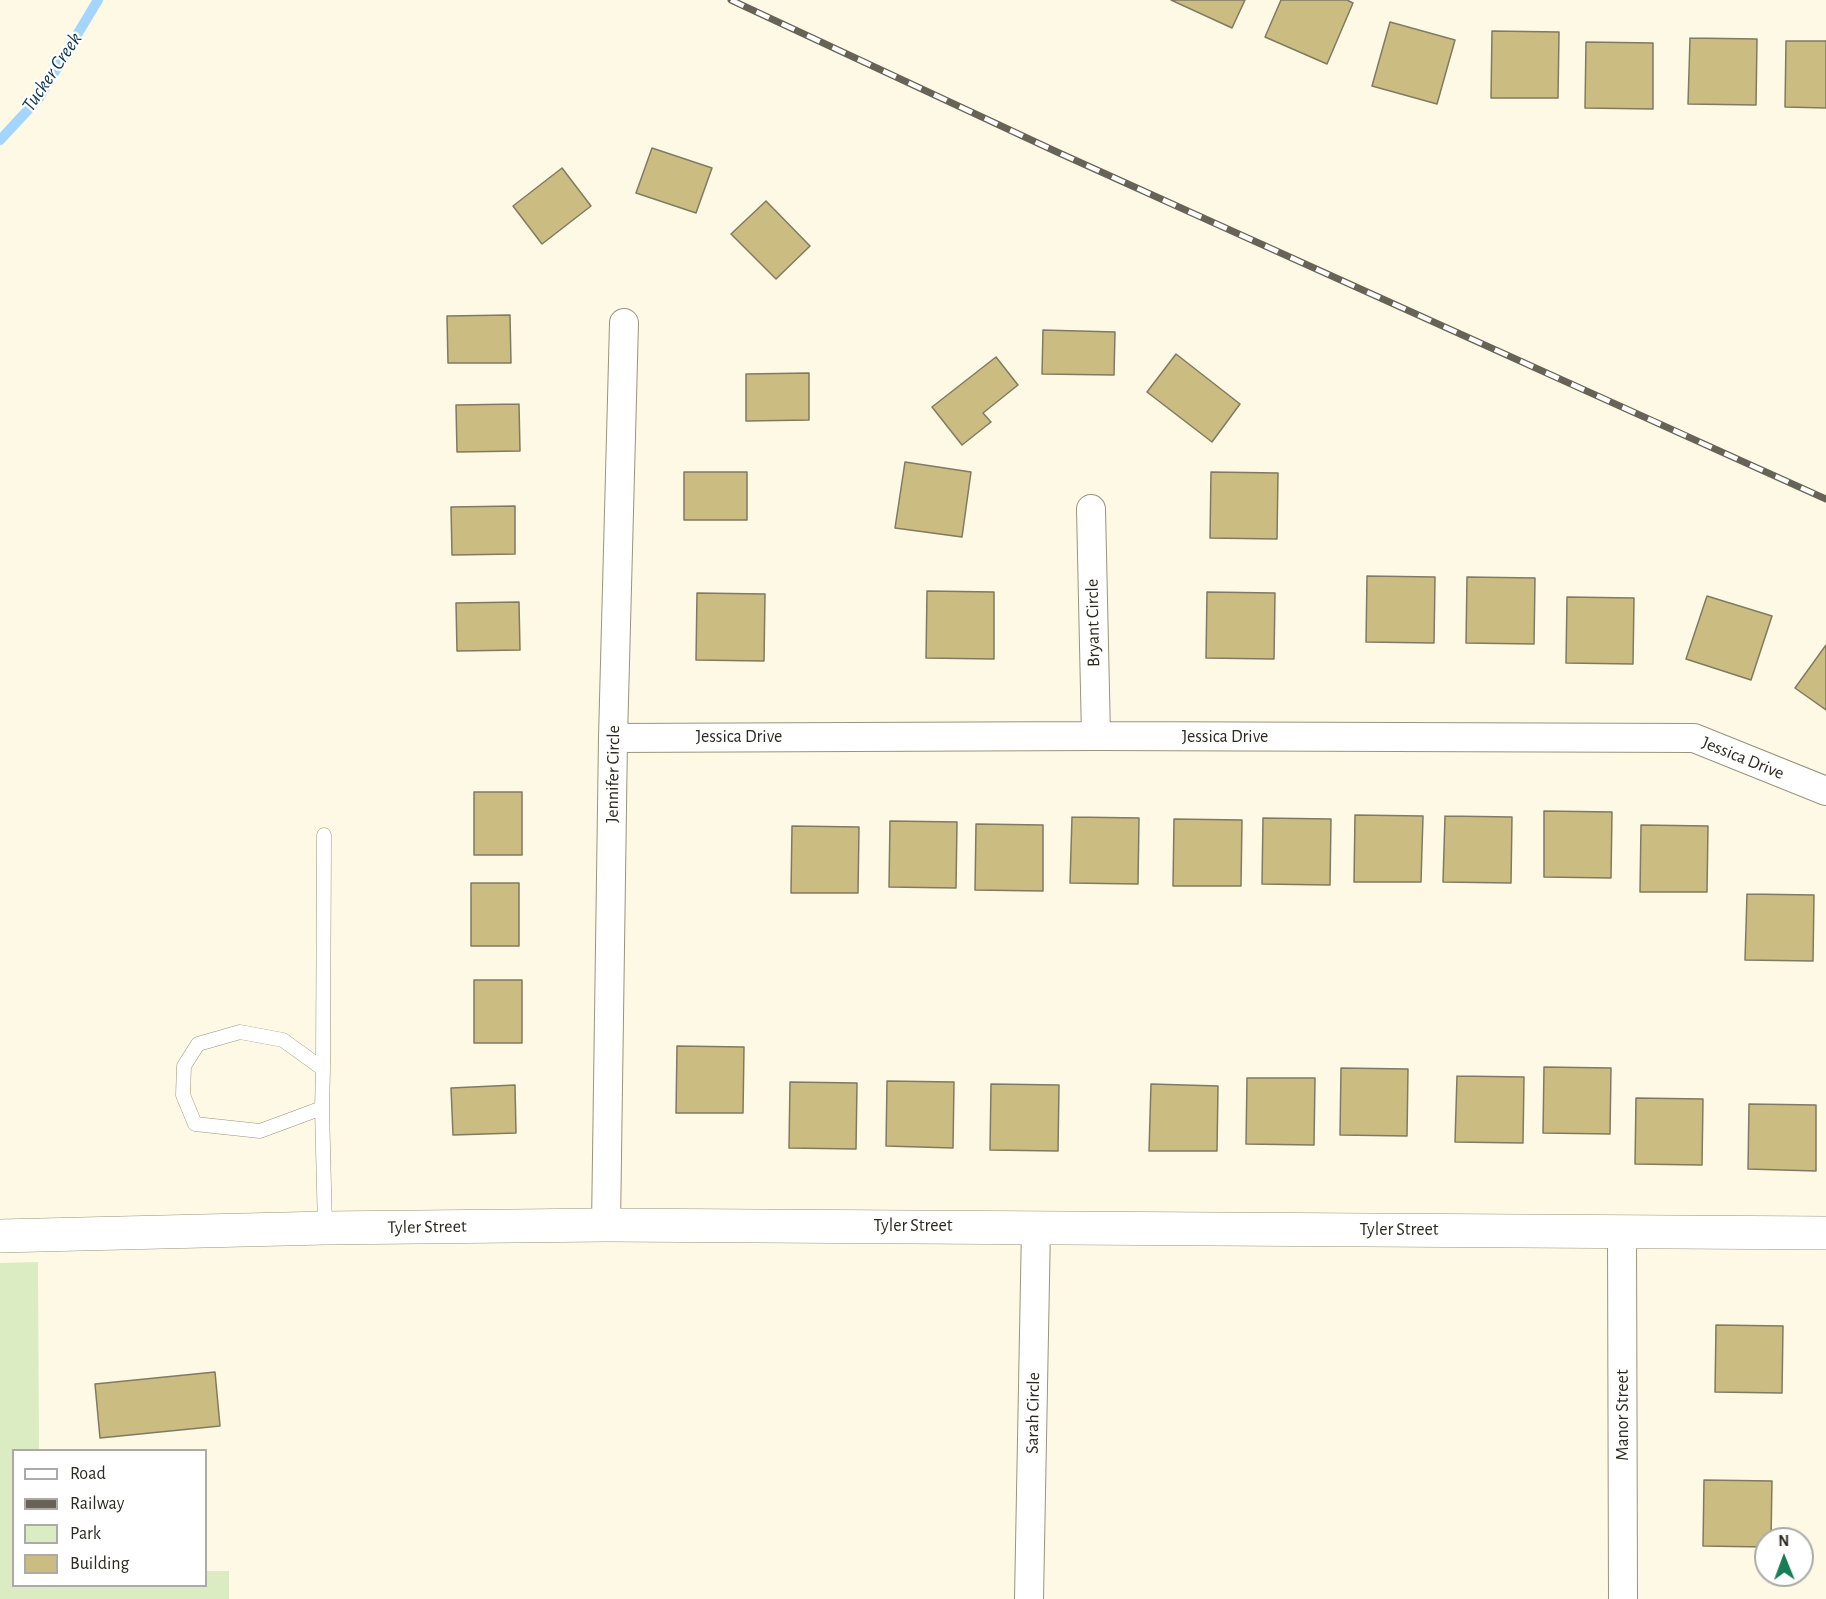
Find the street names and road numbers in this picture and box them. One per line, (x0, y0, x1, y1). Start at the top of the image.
street label: Bryant Circle (1081, 579, 1105, 667)
street label: Jennifer Circle (601, 725, 625, 823)
street label: Jessica Drive (696, 726, 782, 748)
street label: Jessica Drive (1182, 726, 1268, 748)
street label: Jessica Drive (1699, 732, 1787, 784)
street label: Tyler Street (873, 1215, 953, 1237)
street label: Tyler Street (387, 1216, 467, 1238)
street label: Tyler Street (1359, 1219, 1439, 1241)
street label: Manor Street (1612, 1369, 1634, 1461)
street label: Sarah Circle (1021, 1372, 1045, 1454)

